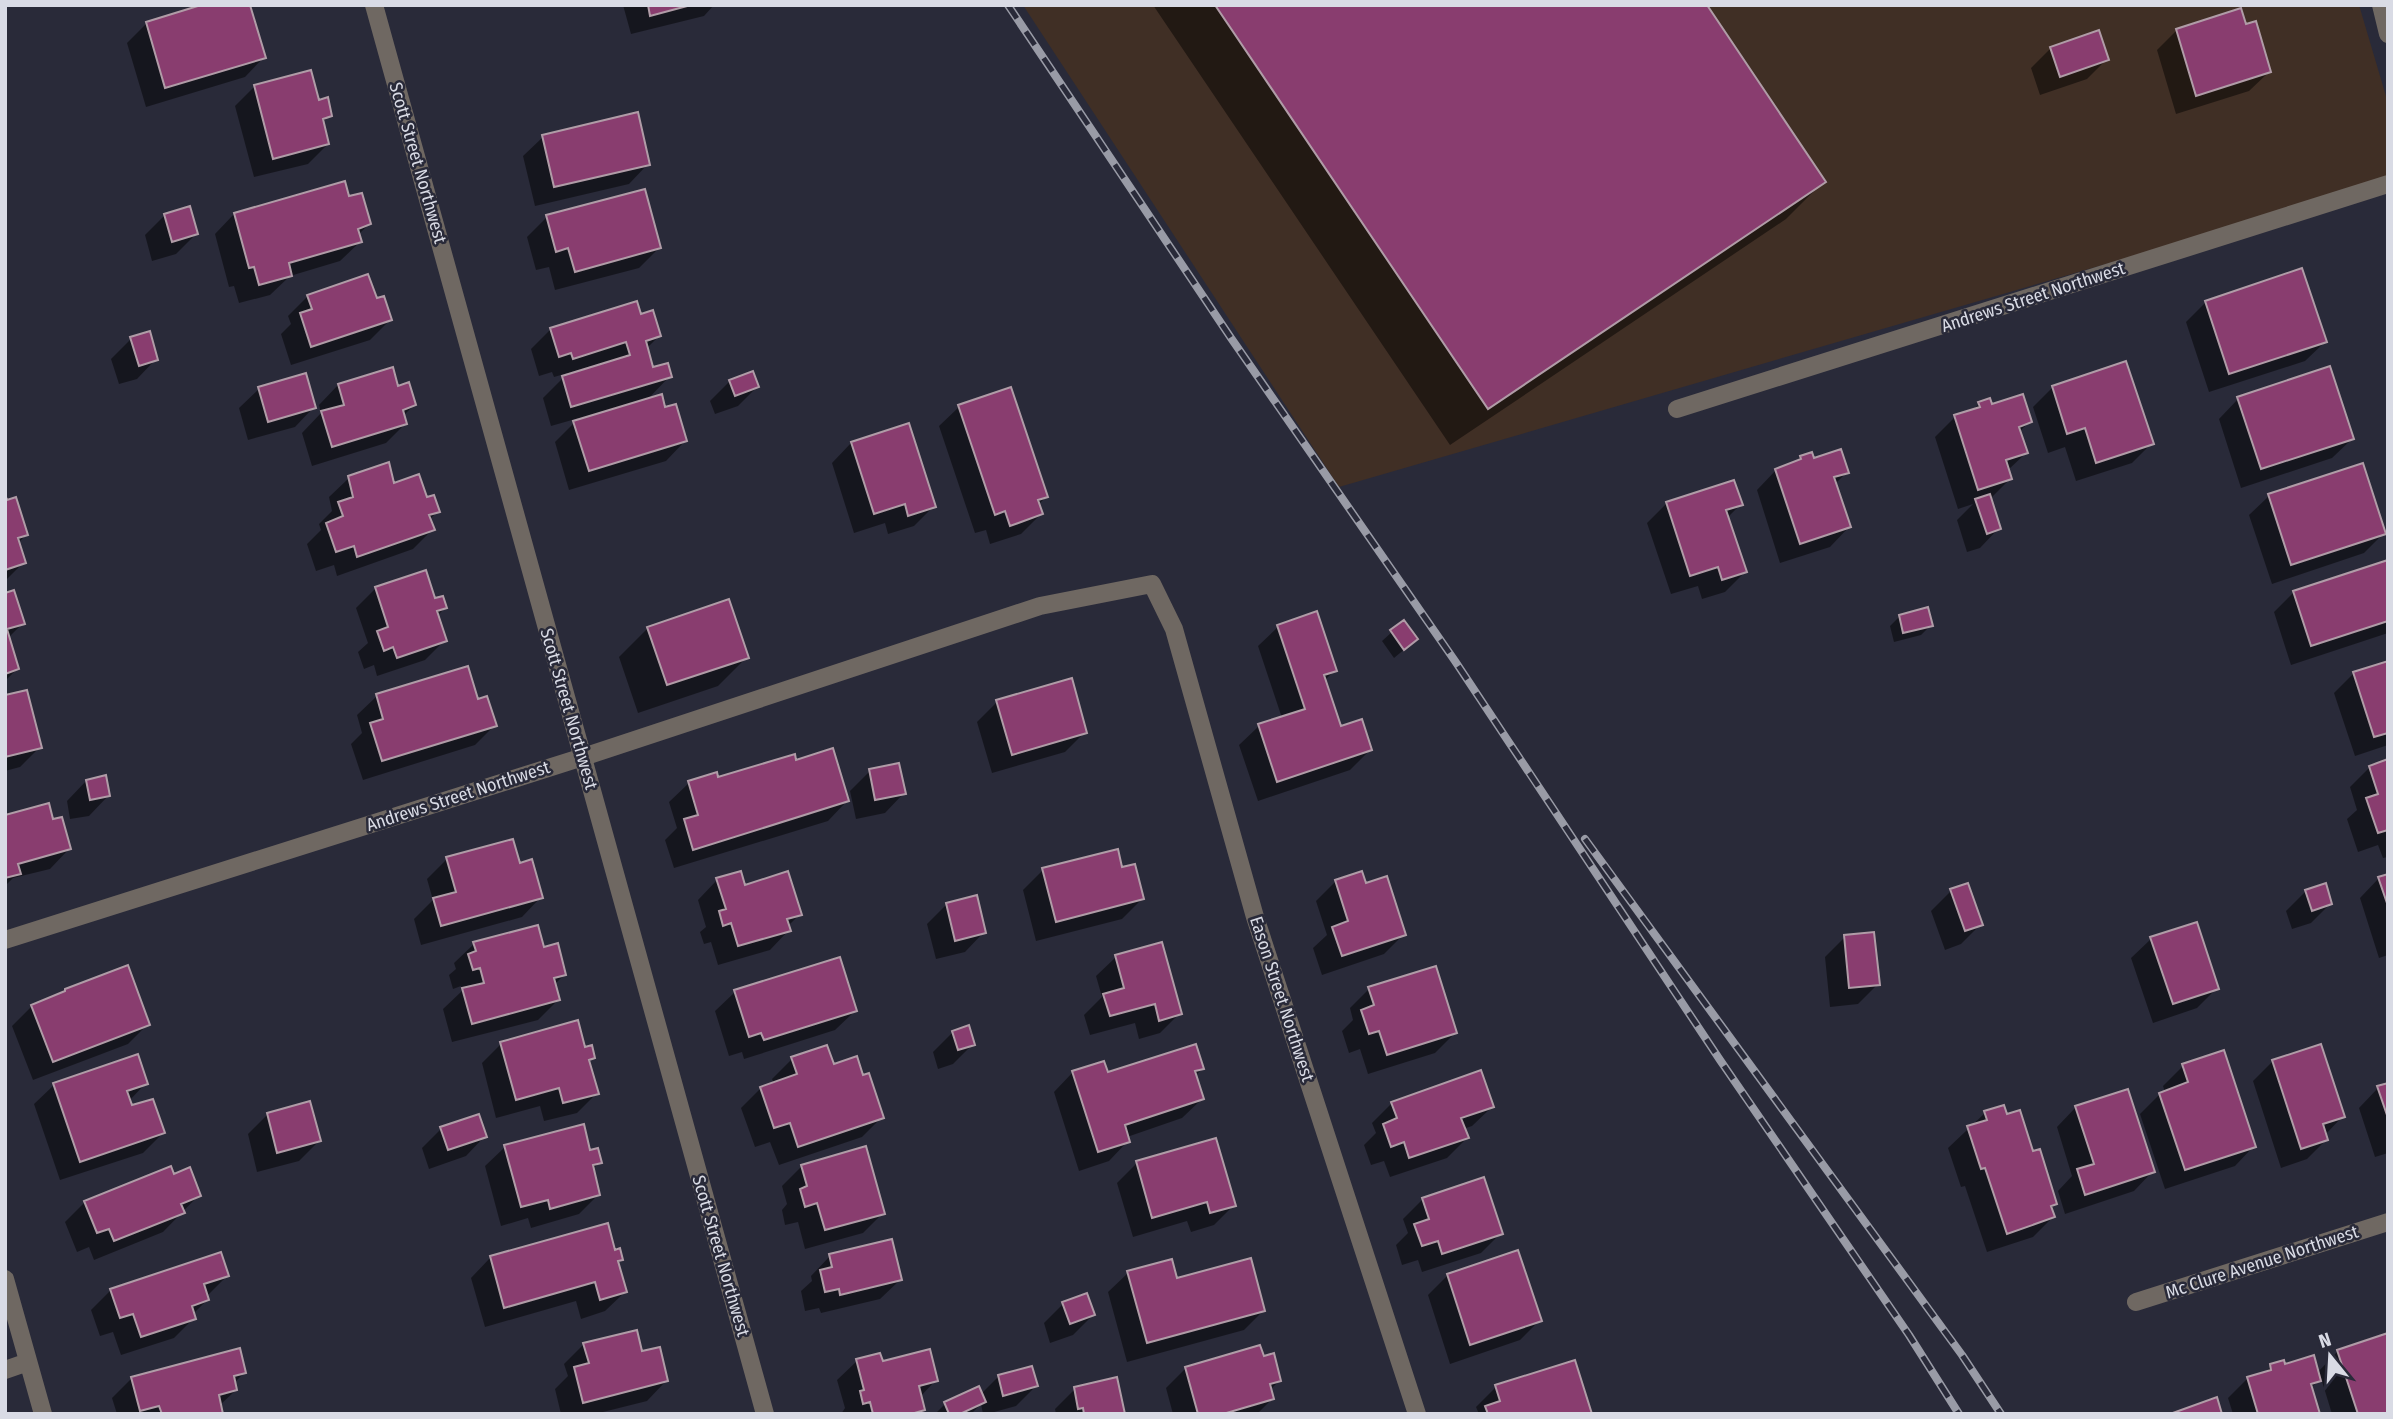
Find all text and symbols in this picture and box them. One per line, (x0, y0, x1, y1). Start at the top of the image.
street label: Scott Street Northwest (384, 80, 452, 246)
street label: Andrews Street Northwest (1938, 257, 2128, 337)
street label: Scott Street Northwest (535, 626, 603, 792)
street label: Andrews Street Northwest (363, 756, 553, 836)
street label: Eason Street Northwest (1245, 914, 1319, 1085)
street label: Scott Street Northwest (687, 1173, 755, 1339)
street label: Mc Clure Avenue Northwest (2163, 1220, 2361, 1304)
north arrow (2295, 1321, 2365, 1391)
text: N (2316, 1328, 2334, 1353)

